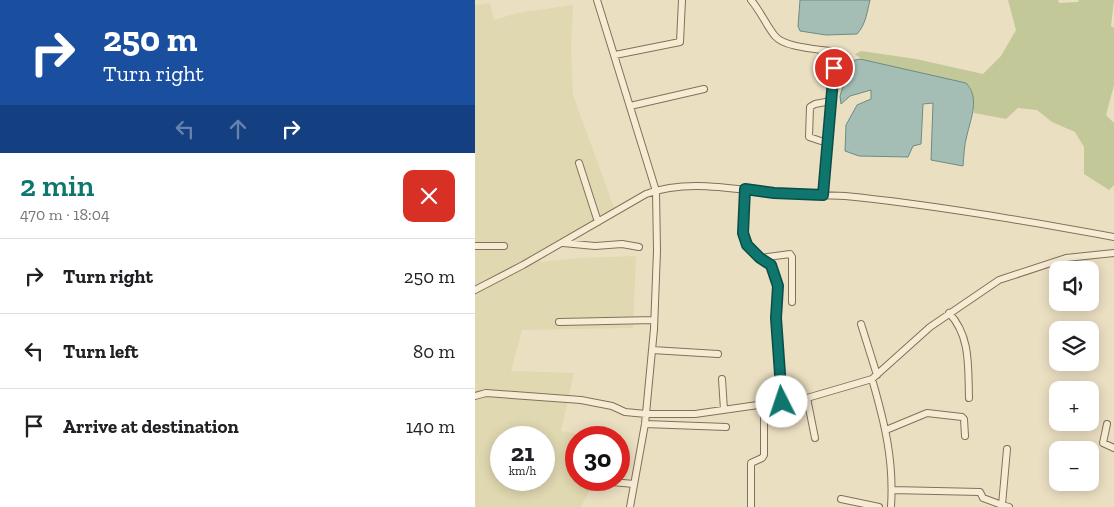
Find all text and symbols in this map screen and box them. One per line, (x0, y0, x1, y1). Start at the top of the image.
text: 250 m (103, 18, 197, 60)
icon: right (20, 20, 85, 85)
pin (813, 47, 855, 89)
icon: arrive (820, 54, 848, 82)
text: Turn right (103, 60, 204, 87)
icon: left (171, 115, 199, 143)
icon: ahead (224, 115, 252, 143)
icon: right (277, 115, 305, 143)
text: 2 min (20, 168, 94, 204)
button: close (403, 170, 455, 222)
text: 470 m · 18:04 (20, 205, 110, 224)
map controls (1049, 261, 1099, 491)
button: sound (1049, 261, 1099, 311)
icon: right (20, 262, 48, 290)
text: Turn right (63, 265, 153, 288)
text: 250 m (404, 265, 455, 288)
button: layers (1049, 321, 1099, 371)
icon: left (20, 337, 48, 365)
text: Turn left (63, 340, 138, 363)
text: 80 m (413, 340, 455, 363)
position arrow (755, 375, 807, 427)
button: + (1049, 381, 1099, 431)
icon: arrive (20, 412, 48, 440)
text: Arrive at destination (63, 415, 239, 438)
text: 140 m (406, 415, 455, 438)
speed limit sign: 30 (565, 426, 630, 491)
text: 21 (511, 437, 534, 467)
button: − (1049, 441, 1099, 491)
text: km/h (509, 464, 536, 478)

